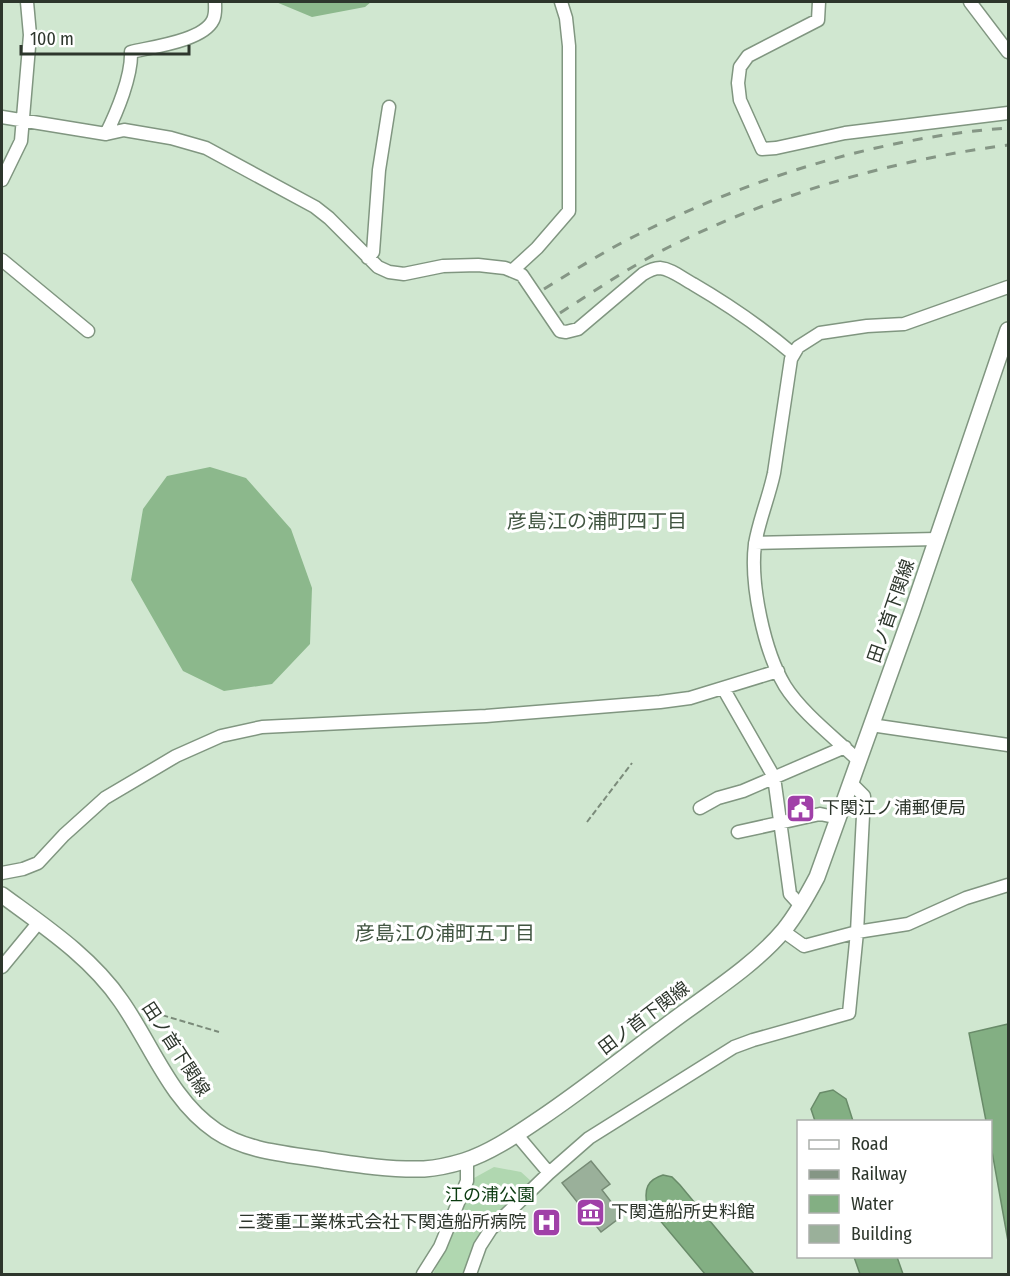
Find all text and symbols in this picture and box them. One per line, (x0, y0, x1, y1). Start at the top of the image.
scale bar (21, 18, 189, 56)
text: 100 m (30, 28, 74, 50)
district label: 彦島江の浦町四丁目 (507, 509, 687, 533)
street label: 田ノ首下関線 (863, 556, 919, 666)
public building icon: 下関江ノ浦郵便局 (785, 792, 817, 824)
place label: 下関江ノ浦郵便局 (822, 797, 966, 819)
district label: 彦島江の浦町五丁目 (355, 921, 535, 945)
street label: 田ノ首下関線 (594, 977, 694, 1059)
street label: 田ノ首下関線 (137, 998, 215, 1100)
legend (797, 1120, 992, 1258)
text: Road (851, 1133, 888, 1155)
text: Railway (851, 1163, 907, 1185)
park label: 江の浦公園 (445, 1184, 535, 1206)
text: Water (851, 1193, 894, 1215)
museum icon: 下関造船所史料館 (574, 1196, 606, 1228)
place label: 下関造船所史料館 (611, 1201, 755, 1223)
hospital icon: 三菱重工業株式会社下関造船所病院 (531, 1206, 563, 1238)
place label: 三菱重工業株式会社下関造船所病院 (238, 1211, 526, 1233)
text: Building (851, 1223, 912, 1245)

